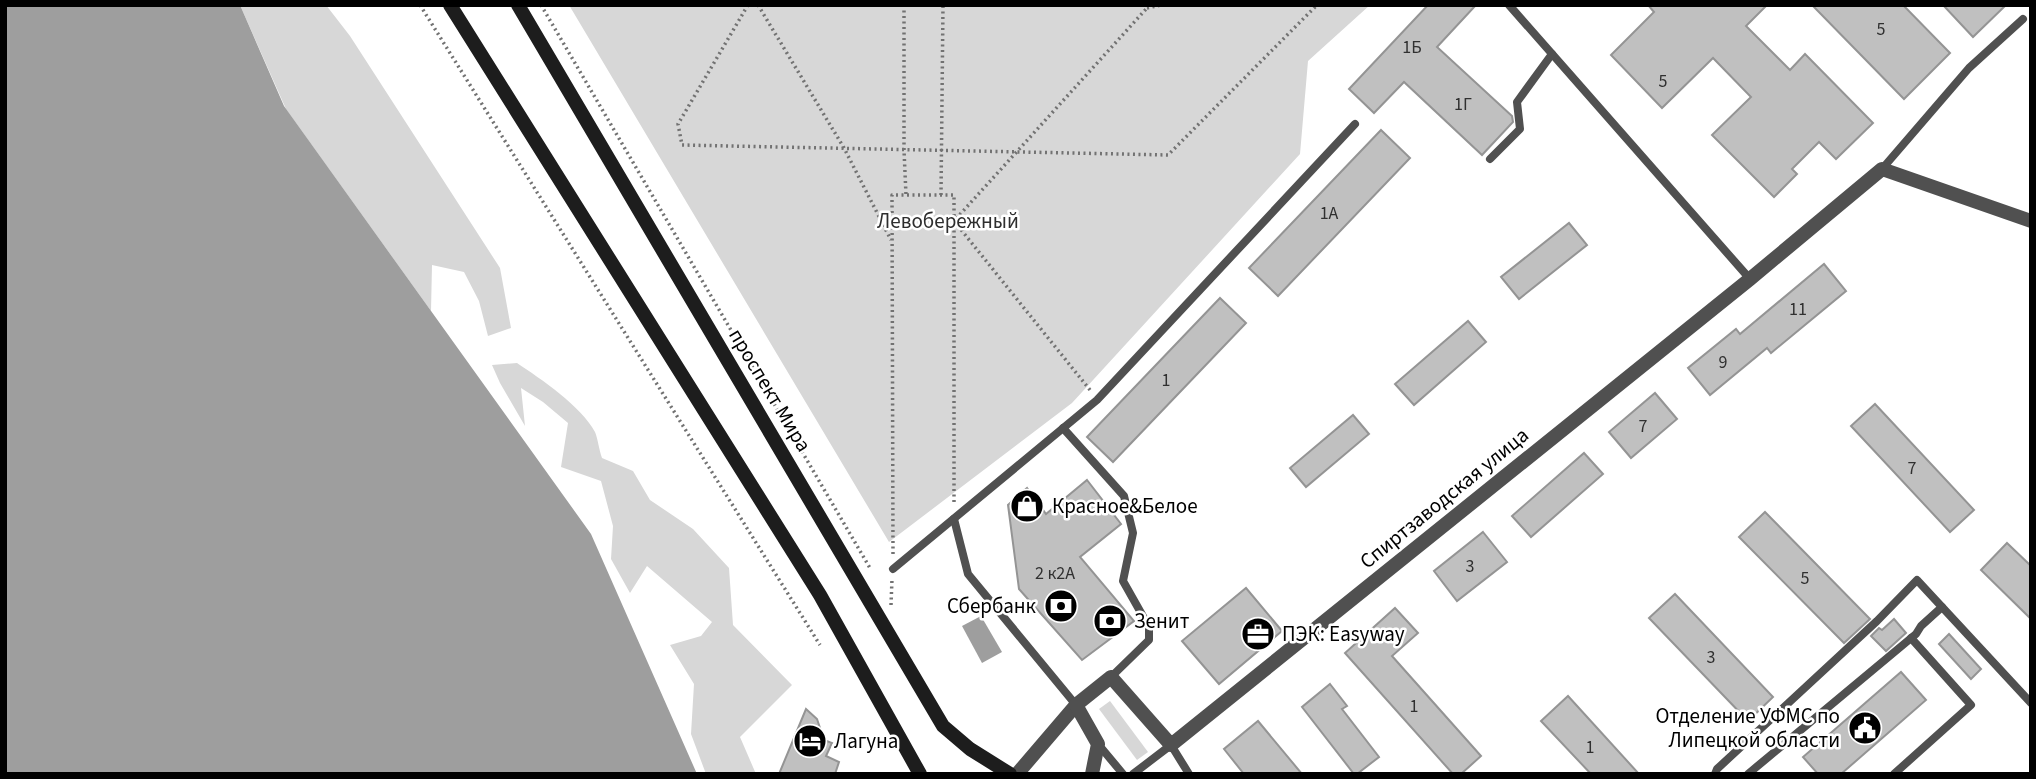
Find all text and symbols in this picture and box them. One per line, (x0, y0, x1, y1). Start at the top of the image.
house number: 5 (1877, 17, 1886, 42)
house number: 1Б (1402, 35, 1422, 60)
house number: 5 (1659, 69, 1668, 94)
house number: 1Г (1454, 92, 1472, 117)
house number: 1А (1320, 201, 1339, 226)
park label: Левобережный (877, 206, 1019, 236)
house number: 11 (1789, 297, 1807, 322)
street label: проспект Мира (721, 323, 819, 457)
house number: 9 (1719, 350, 1728, 375)
house number: 1 (1162, 368, 1170, 393)
house number: 7 (1639, 414, 1648, 439)
street label: Спиртзаводская улица (1353, 420, 1535, 576)
house number: 7 (1908, 456, 1917, 481)
shop icon: Красное&Белое (1008, 487, 1046, 525)
place label: Красное&Белое (1052, 491, 1198, 521)
house number: 3 (1466, 554, 1475, 579)
house number: 2 к2А (1035, 561, 1075, 586)
house number: 5 (1801, 566, 1810, 591)
bank icon: Сбербанк (1042, 587, 1080, 625)
place label: Сбербанк (947, 591, 1037, 621)
bank icon: Зенит (1091, 602, 1129, 640)
place label: Зенит (1134, 606, 1190, 636)
office icon: ПЭК: Easyway (1239, 615, 1277, 653)
place label: ПЭК: Easyway (1282, 619, 1405, 649)
house number: 3 (1707, 645, 1716, 670)
house number: 1 (1410, 694, 1418, 719)
place label: Отделение УФМС по Липецкой области (1655, 701, 1840, 755)
public building icon: Отделение УФМС по Липецкой области (1846, 709, 1884, 747)
hotel icon: Лагуна (791, 722, 829, 760)
place label: Лагуна (834, 726, 898, 756)
house number: 1 (1586, 735, 1594, 760)

